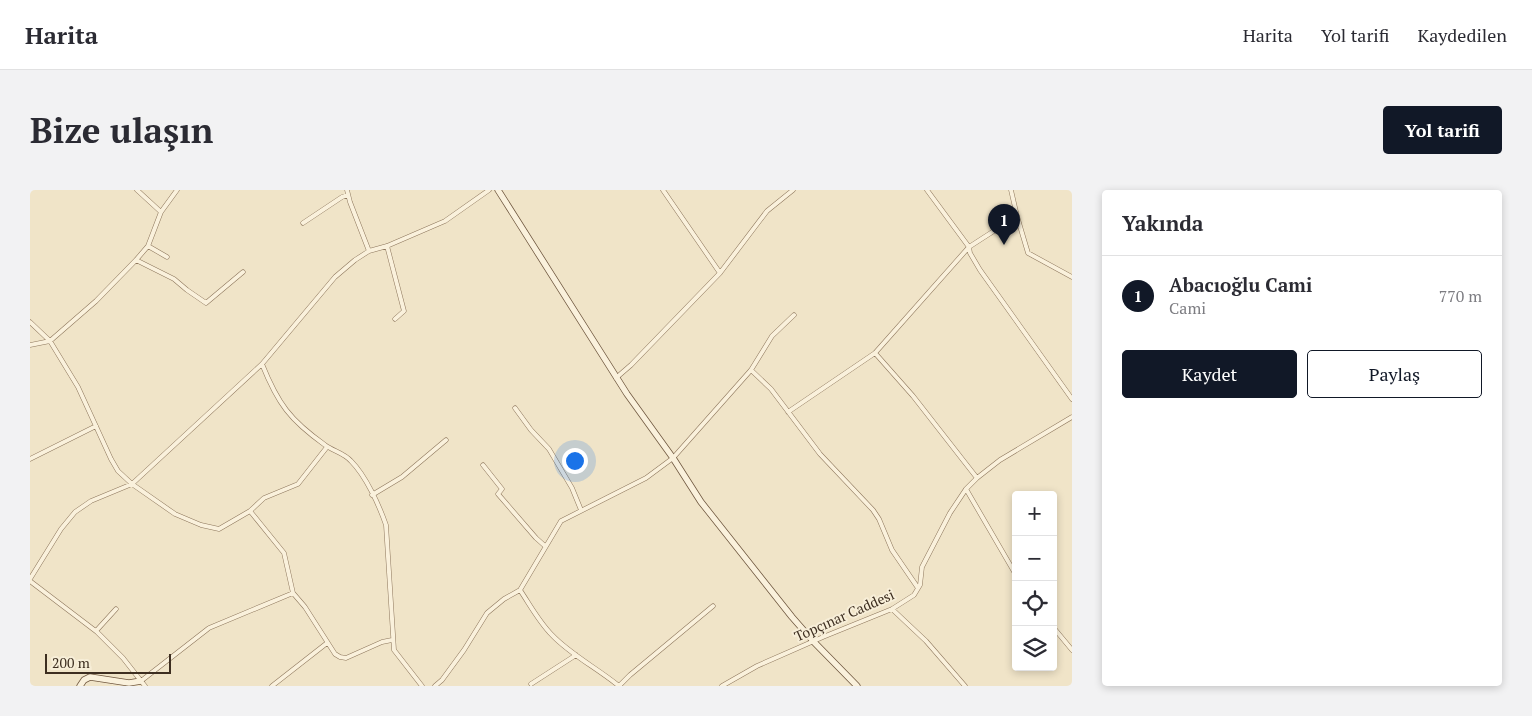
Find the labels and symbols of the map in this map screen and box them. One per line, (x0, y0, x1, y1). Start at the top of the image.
pin: 1 (988, 204, 1020, 245)
your location (562, 448, 588, 474)
street label: Topçınar Caddesi (791, 585, 897, 645)
scale bar (45, 651, 171, 674)

